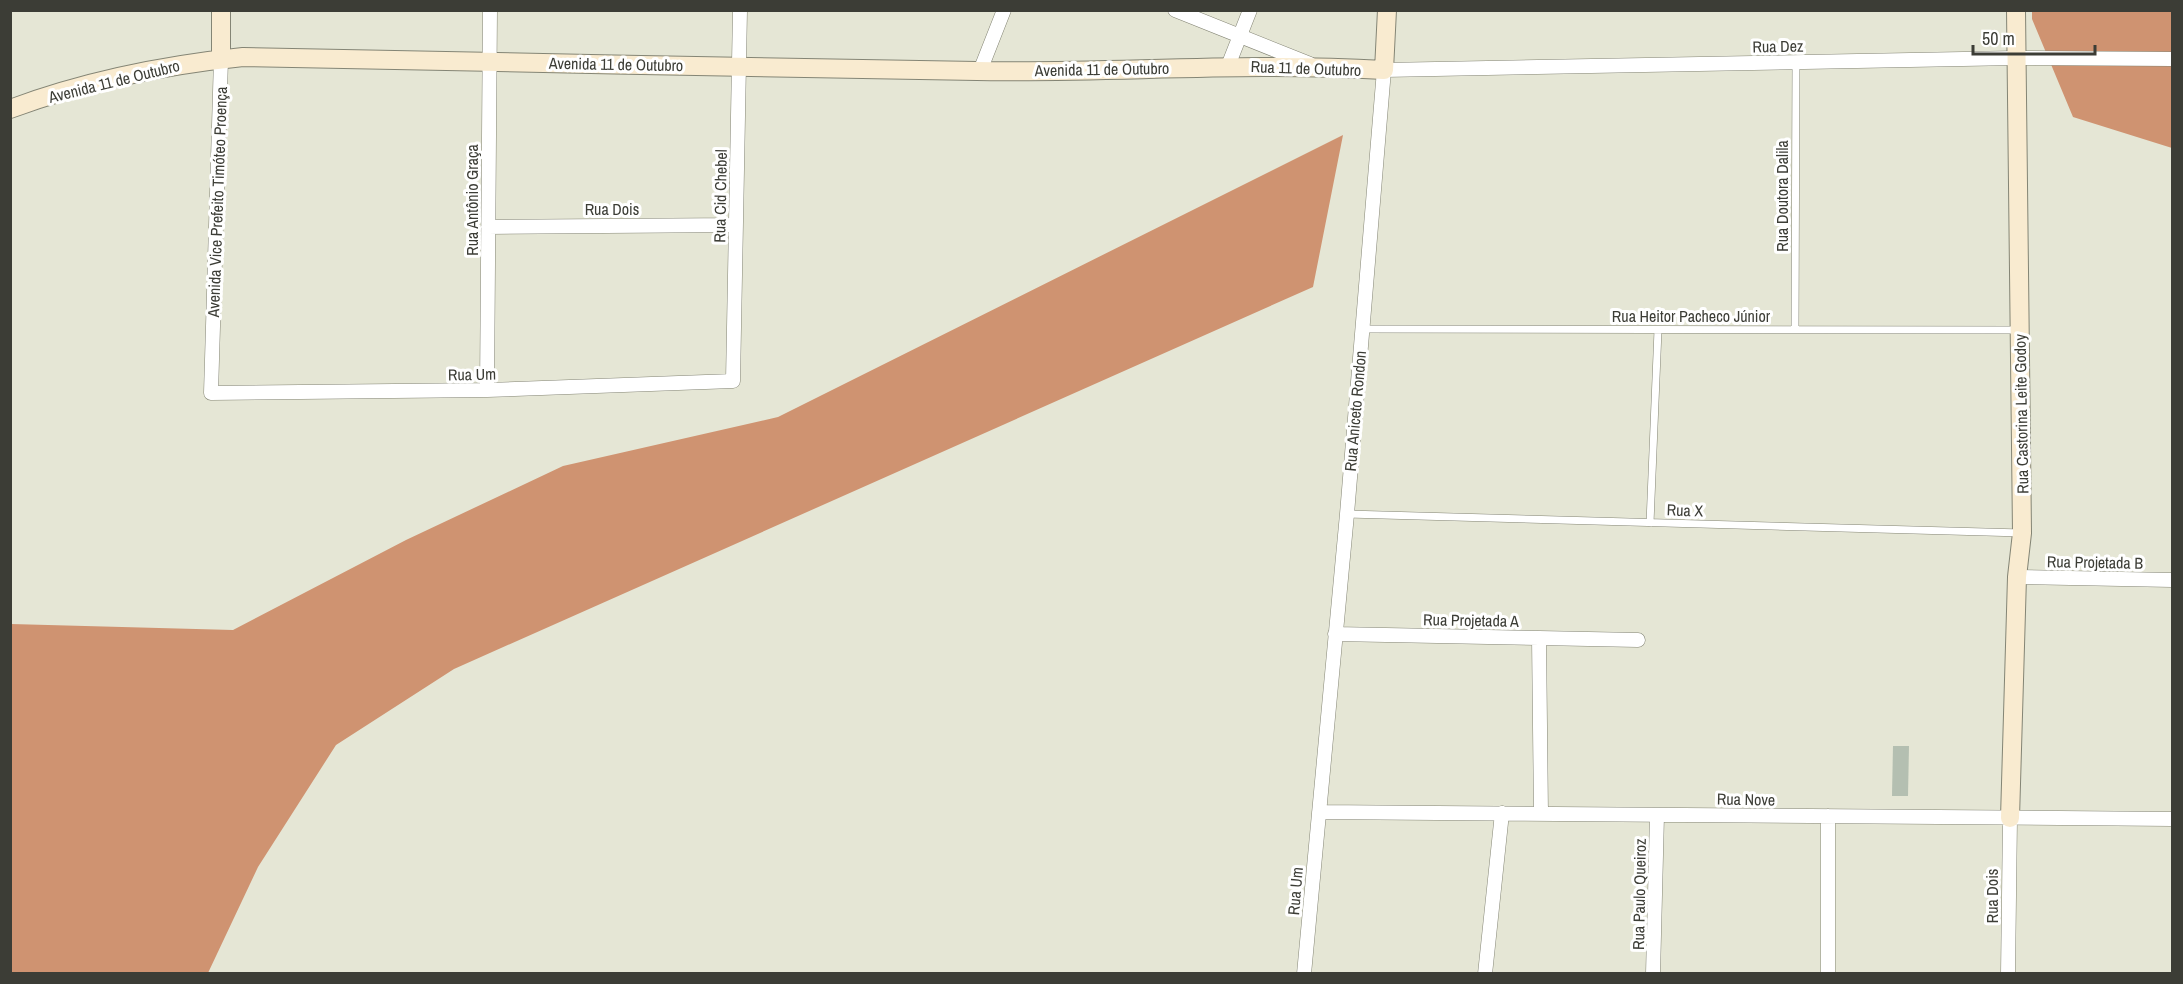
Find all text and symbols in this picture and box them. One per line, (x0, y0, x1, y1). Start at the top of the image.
scale bar (1973, 18, 2094, 56)
text: 50 m (1982, 26, 2015, 51)
street label: Rua Dez (1752, 35, 1804, 57)
street label: Avenida 11 de Outubro (548, 52, 683, 76)
street label: Avenida 11 de Outubro (45, 54, 182, 108)
street label: Rua 11 de Outubro (1250, 55, 1362, 81)
street label: Avenida 11 de Outubro (1034, 57, 1169, 81)
street label: Avenida Vice Prefeito Timóteo Proença (202, 85, 232, 319)
street label: Rua Doutora Dalila (1771, 140, 1793, 252)
street label: Rua Antônio Graça (461, 144, 483, 256)
street label: Rua Cid Chebel (708, 149, 732, 243)
street label: Rua Dois (585, 198, 639, 220)
street label: Rua Heitor Pacheco Júnior (1612, 305, 1771, 327)
street label: Rua Castorina Leite Godoy (2009, 334, 2033, 494)
street label: Rua Aniceto Rondon (1339, 350, 1371, 472)
street label: Rua Um (448, 363, 496, 385)
street label: Rua X (1666, 498, 1704, 522)
street label: Rua Projetada B (2047, 550, 2144, 574)
street label: Rua Projetada A (1423, 608, 1519, 632)
street label: Rua Nove (1717, 787, 1775, 811)
street label: Rua Paulo Queiroz (1627, 838, 1651, 950)
street label: Rua Um (1282, 866, 1308, 916)
street label: Rua Dois (1981, 869, 2003, 923)

